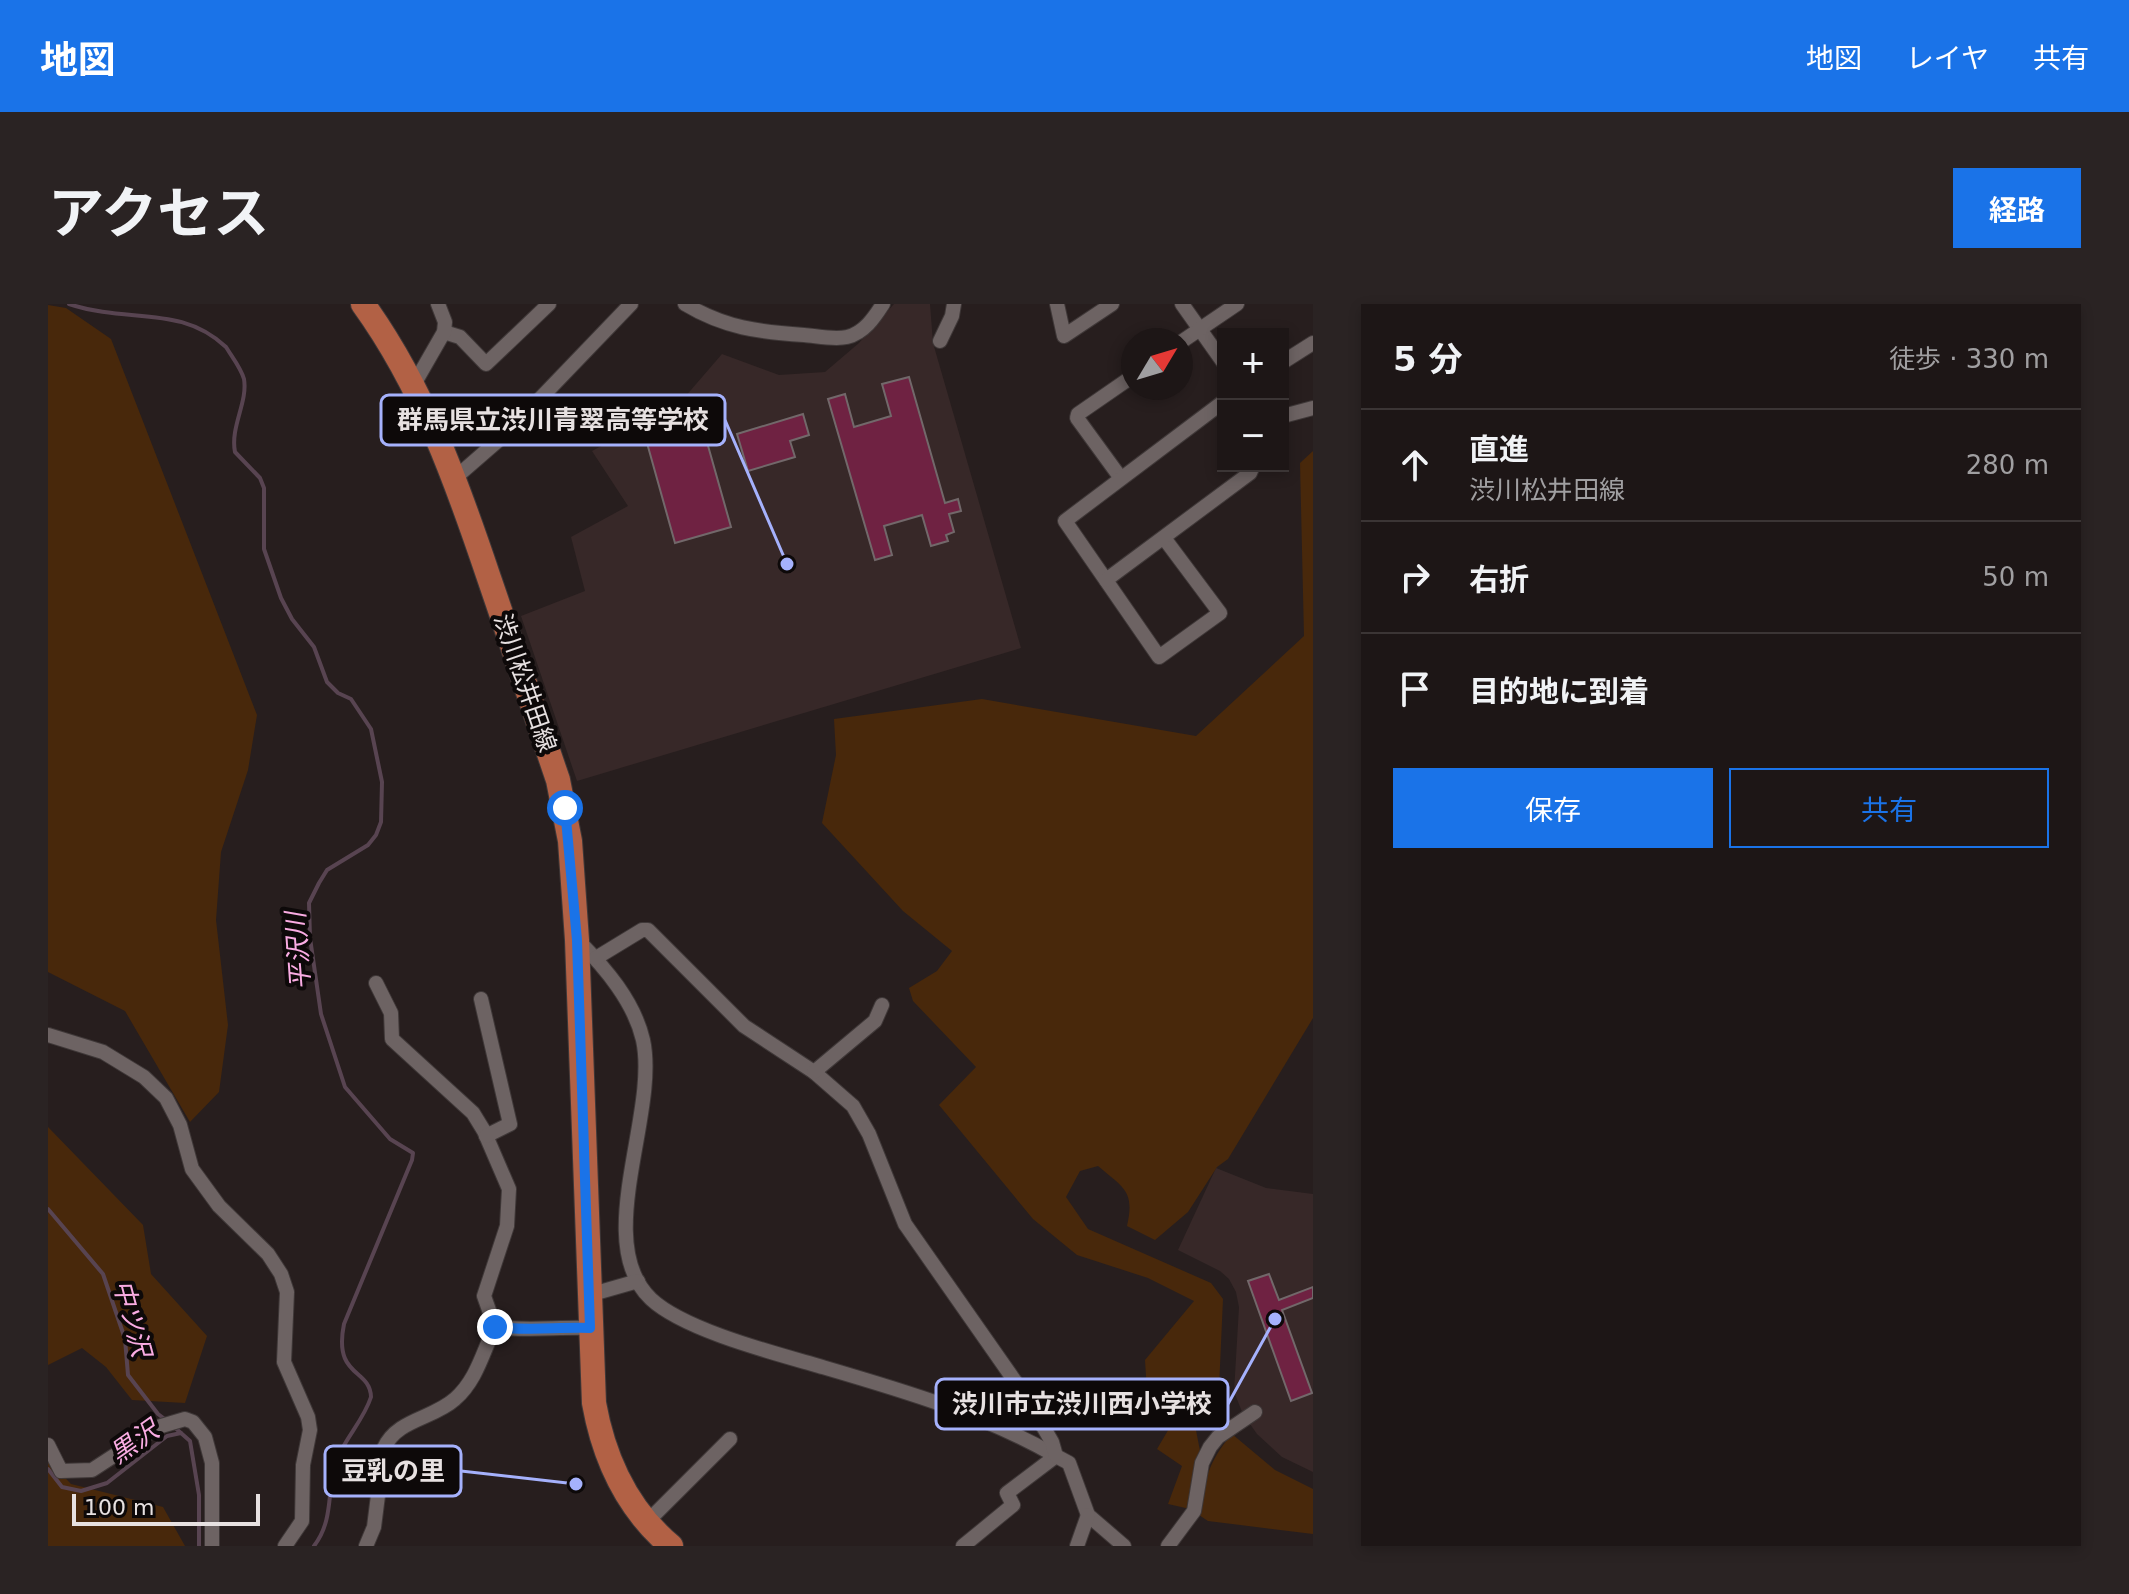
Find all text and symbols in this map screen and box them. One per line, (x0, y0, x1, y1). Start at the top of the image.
text: 地図 (40, 38, 116, 82)
text: 地図 (1806, 42, 1862, 75)
text: レイヤ (1906, 42, 1989, 75)
text: 共有 (2033, 42, 2089, 75)
button: 経路 (1953, 168, 2081, 248)
text: アクセス (48, 181, 269, 246)
north arrow (1121, 328, 1193, 400)
map controls (1217, 328, 1289, 472)
button: + (1217, 328, 1289, 400)
text: 5 分 (1393, 339, 1463, 379)
text: 徒歩 · 330 m (1889, 344, 2049, 374)
callout: 群馬県立渋川青翠高等学校 (381, 395, 725, 445)
button: − (1217, 400, 1289, 472)
text: 群馬県立渋川青翠高等学校 (397, 405, 709, 435)
text: 直進 (1469, 432, 1529, 467)
icon: ahead (1393, 443, 1437, 487)
text: 280 m (1966, 450, 2049, 480)
text: 渋川松井田線 (1469, 475, 1625, 505)
icon: right (1393, 555, 1437, 599)
text: 右折 (1469, 562, 1529, 597)
text: 50 m (1982, 562, 2049, 592)
street label: 渋川松井田線 (488, 610, 562, 756)
icon: arrive (1393, 667, 1437, 711)
text: 目的地に到着 (1469, 674, 1649, 709)
button: 保存 (1393, 768, 1713, 848)
button: 共有 (1729, 768, 2049, 848)
route start (547, 790, 583, 826)
water label: 平沢川 (280, 908, 316, 991)
water label: 中ツ沢 (107, 1276, 157, 1362)
route end (477, 1309, 513, 1345)
callout: 渋川市立渋川西小学校 (936, 1379, 1228, 1429)
text: 渋川市立渋川西小学校 (952, 1389, 1212, 1419)
water label: 黒沢 (104, 1413, 166, 1469)
callout: 豆乳の里 (325, 1446, 461, 1496)
text: 豆乳の里 (341, 1456, 445, 1486)
scale bar (72, 1490, 260, 1526)
text: 100 m (84, 1495, 154, 1520)

